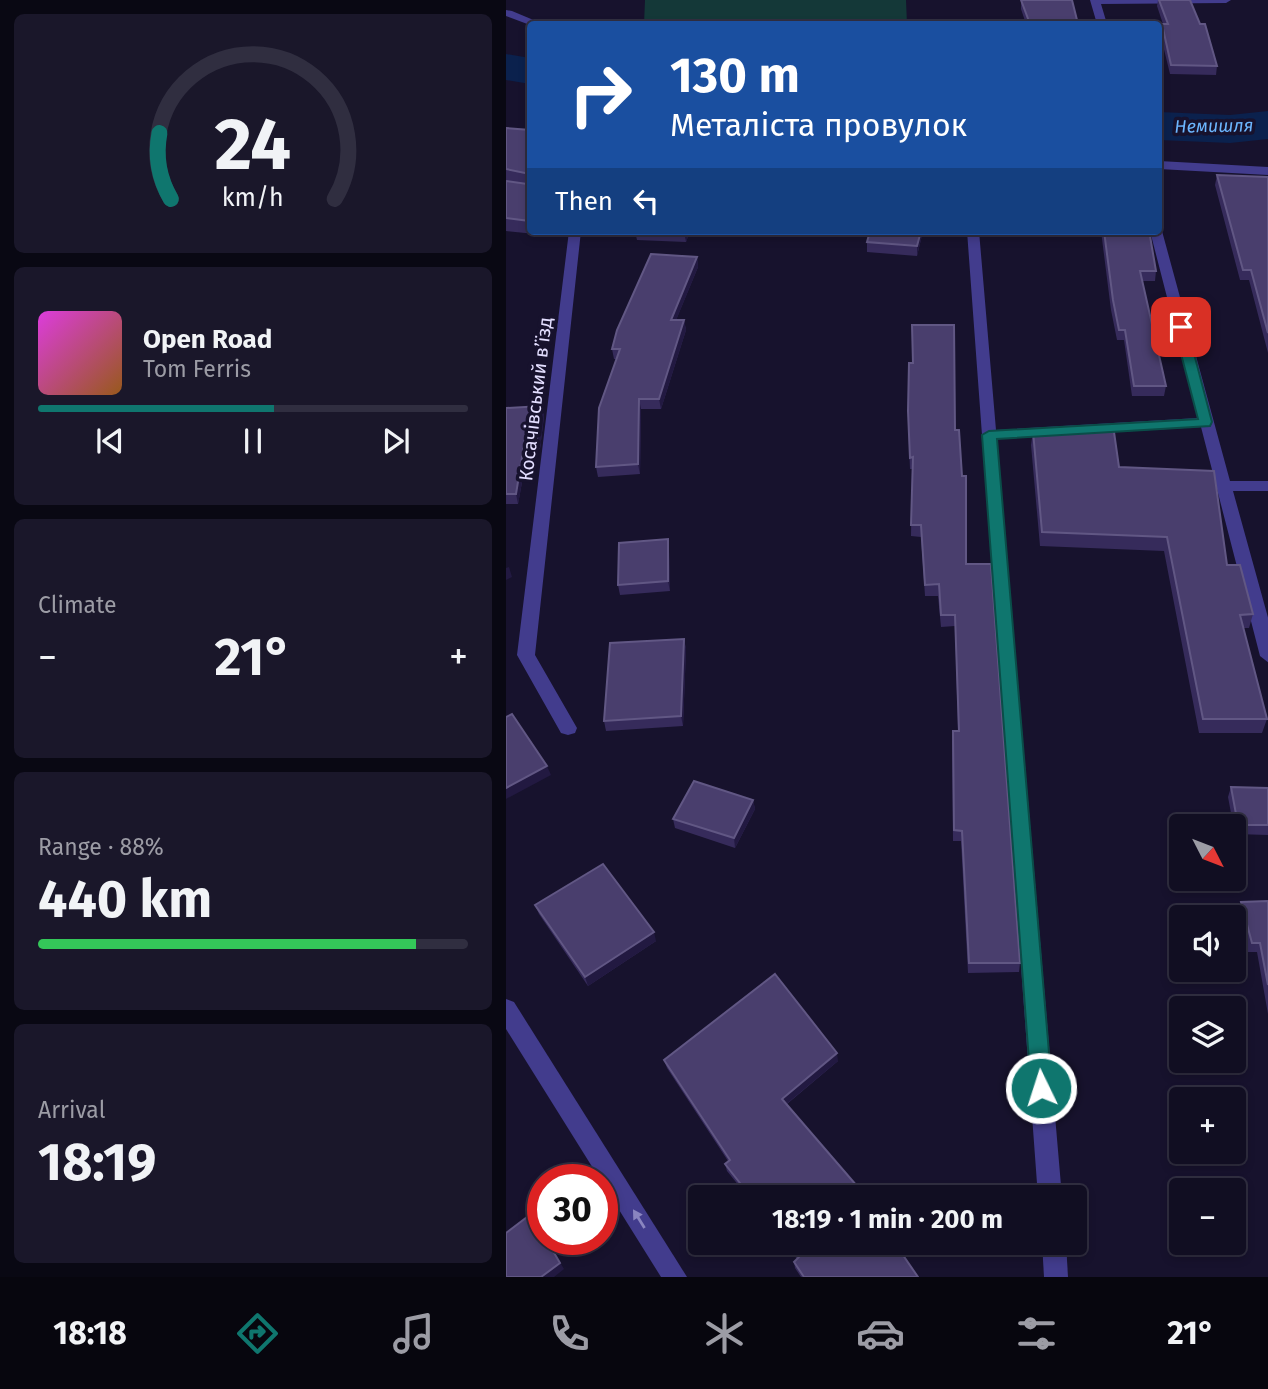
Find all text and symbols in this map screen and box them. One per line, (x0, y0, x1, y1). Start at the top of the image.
text: 130 m (670, 46, 800, 105)
icon: right (555, 49, 646, 140)
text: 24 (215, 102, 291, 189)
text: Металіста провулок (670, 106, 967, 144)
water label: Немишля (1174, 114, 1254, 138)
icon: left (627, 182, 665, 220)
text: km/h (222, 183, 284, 213)
text: Then (555, 186, 613, 217)
pin (1151, 297, 1211, 357)
icon: arrive (1162, 308, 1200, 346)
street label: Косачівський в’їзд (514, 316, 557, 482)
text: Open Road (143, 324, 272, 355)
text: Tom Ferris (143, 355, 251, 383)
icon: previous (91, 422, 129, 460)
icon: pause (234, 422, 272, 460)
icon: next (377, 422, 415, 460)
text: Climate (38, 591, 117, 619)
text: 21° (215, 626, 292, 689)
text: − (38, 634, 57, 680)
text: + (449, 634, 468, 680)
north arrow (1169, 814, 1246, 891)
map controls (1169, 814, 1246, 1255)
text: Range · 88% (38, 833, 164, 861)
text: 440 km (38, 868, 212, 931)
button: sound (1169, 905, 1246, 982)
button: layers (1169, 996, 1246, 1073)
position arrow (1004, 1051, 1078, 1125)
button: + (1169, 1087, 1246, 1164)
text: Arrival (38, 1096, 105, 1124)
text: 18:19 (38, 1131, 156, 1194)
speed limit sign: 30 (527, 1164, 618, 1255)
button: − (1169, 1178, 1246, 1255)
text: 18:19 · 1 min · 200 m (772, 1204, 1003, 1235)
one-way arrow (632, 1210, 645, 1229)
icon: directions (233, 1309, 282, 1358)
icon: music (389, 1309, 438, 1358)
icon: phone (545, 1309, 594, 1358)
icon: climate (700, 1309, 749, 1358)
icon: car (856, 1309, 905, 1358)
icon: filters (1012, 1309, 1061, 1358)
text: 18:18 (53, 1314, 127, 1352)
text: 21° (1167, 1314, 1215, 1352)

